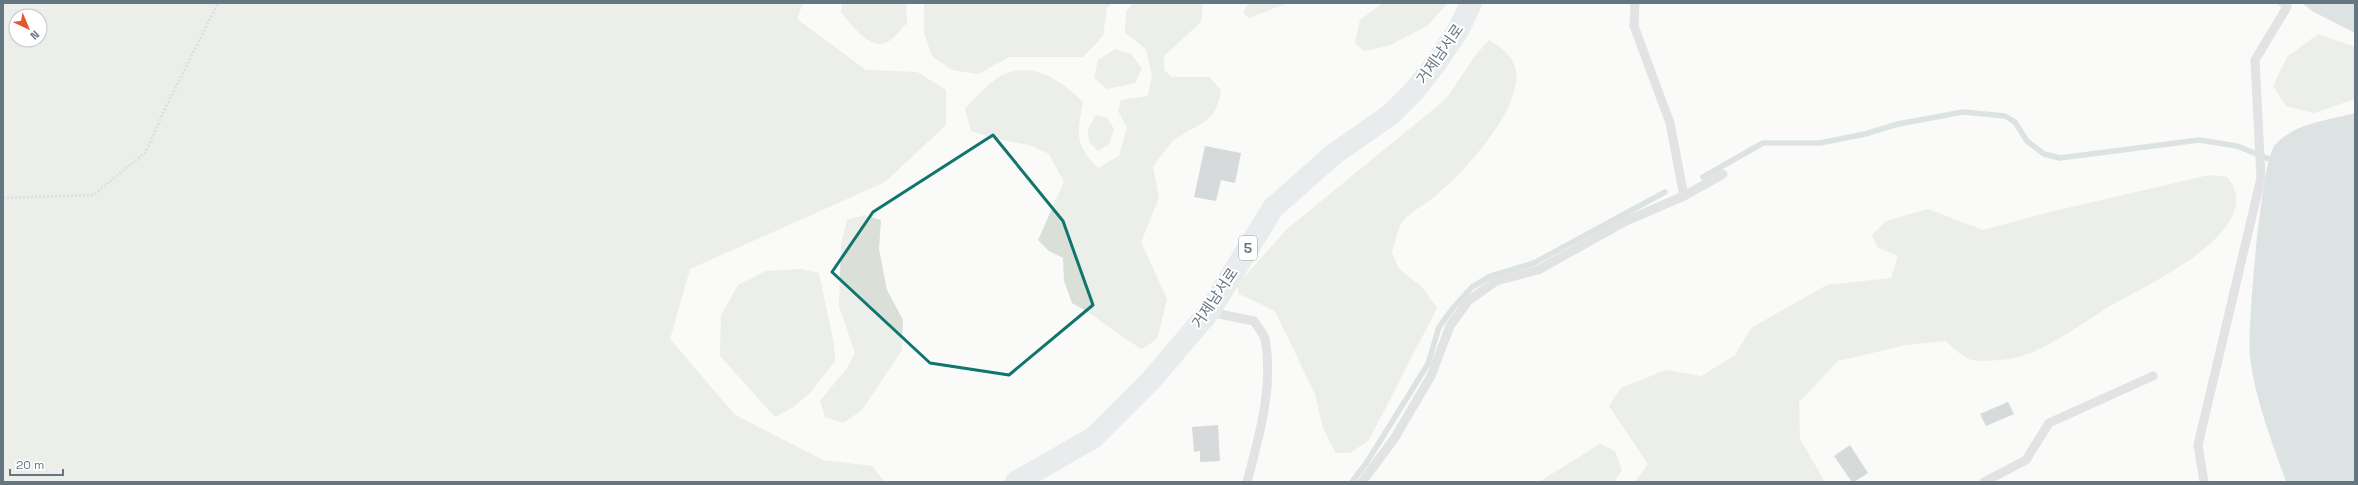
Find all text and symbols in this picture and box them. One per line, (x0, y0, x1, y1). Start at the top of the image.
north arrow (8, 8, 48, 48)
street label: 거제남서로 (1412, 20, 1467, 87)
text: N (27, 28, 42, 43)
road number: 5 (1239, 236, 1257, 260)
street label: 거제남서로 (1187, 264, 1242, 332)
scale bar (10, 451, 63, 477)
text: 20 m (16, 457, 44, 473)

